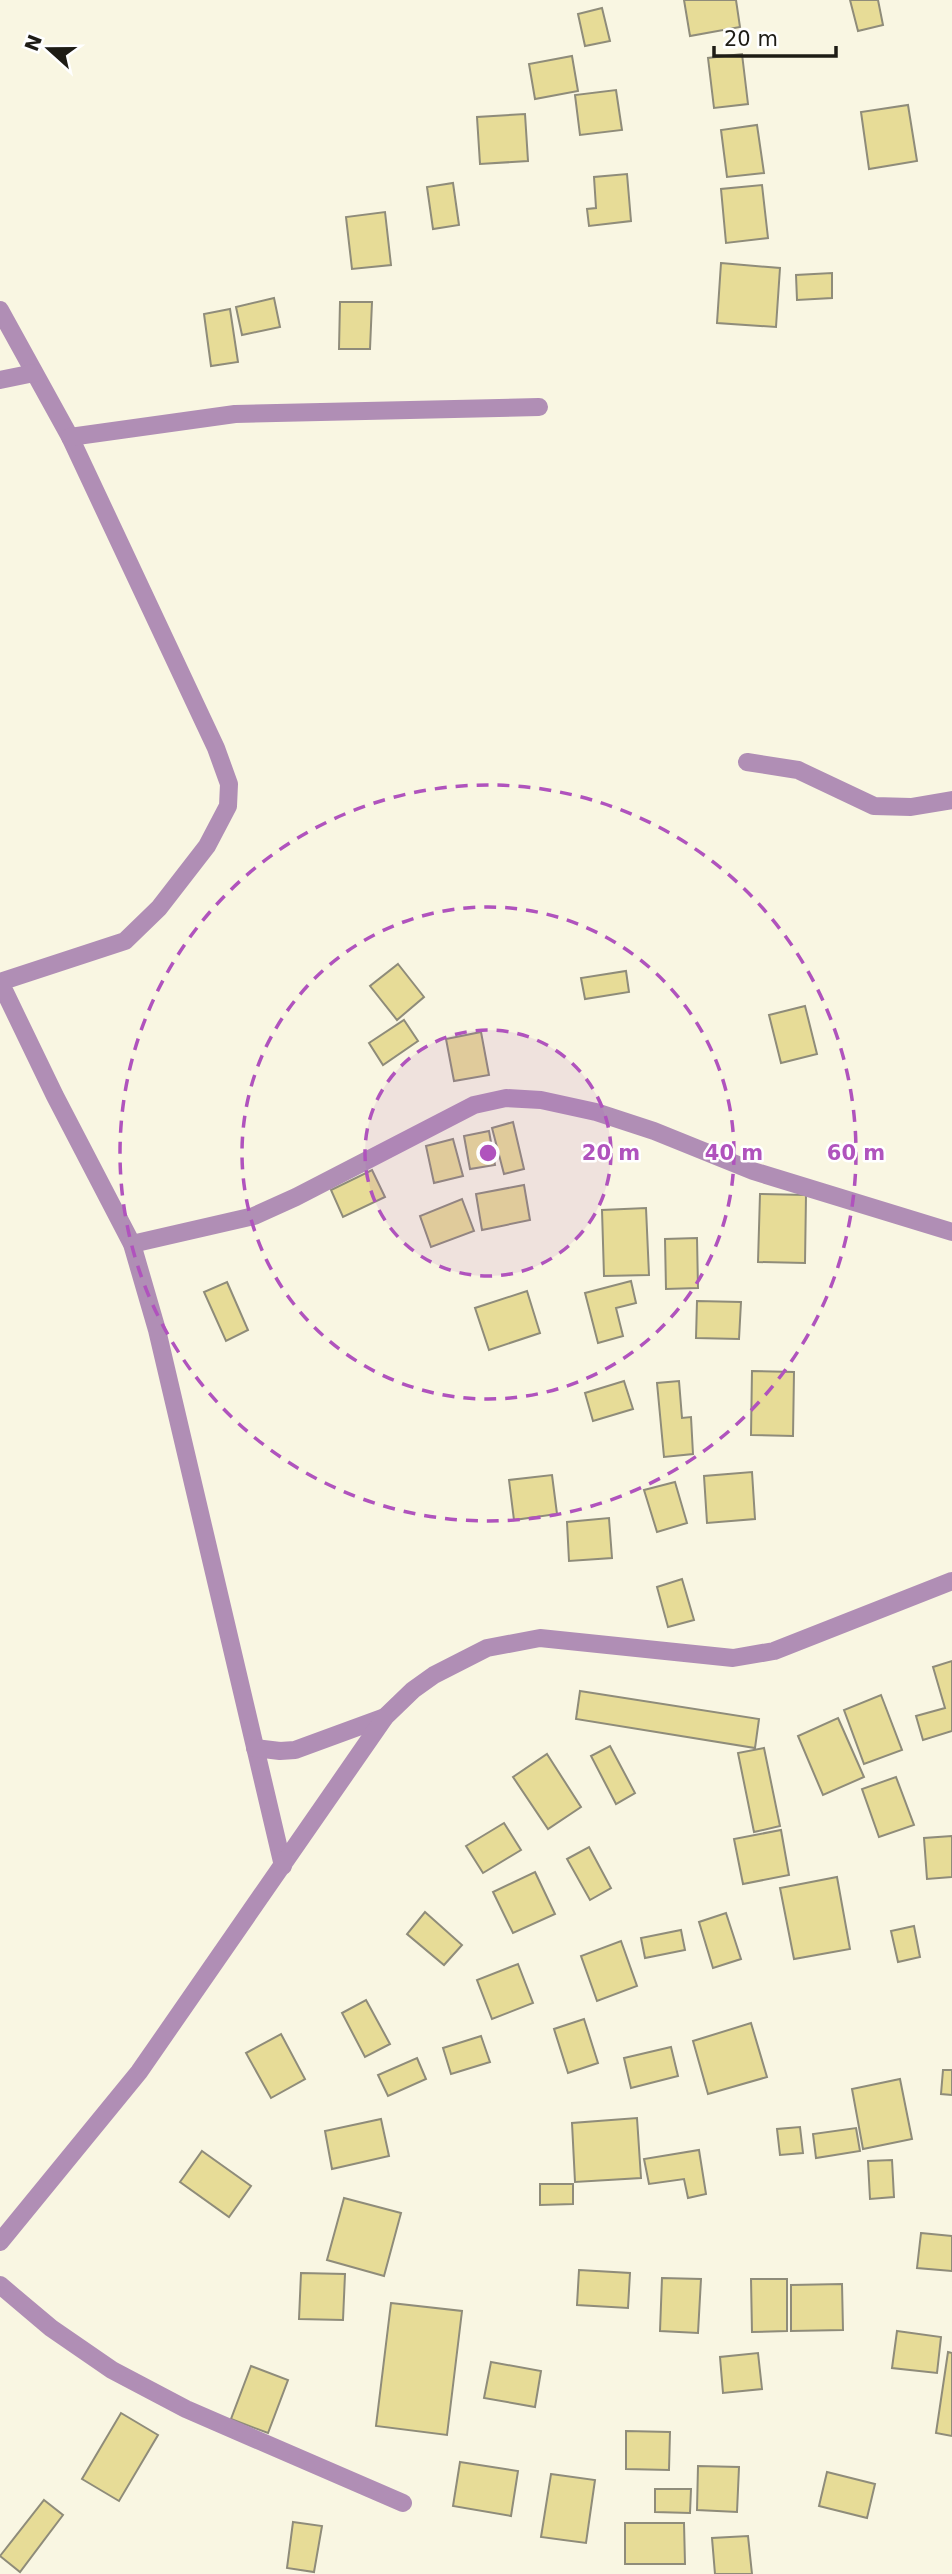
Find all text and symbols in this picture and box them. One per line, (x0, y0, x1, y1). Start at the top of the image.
north arrow (14, 14, 84, 84)
scale bar (714, 14, 836, 58)
text: 20 m (724, 27, 778, 51)
text: N (20, 32, 46, 54)
centre of rings (476, 1141, 500, 1165)
text: 20 m (582, 1141, 640, 1165)
text: 40 m (705, 1141, 763, 1165)
text: 60 m (827, 1141, 885, 1165)

